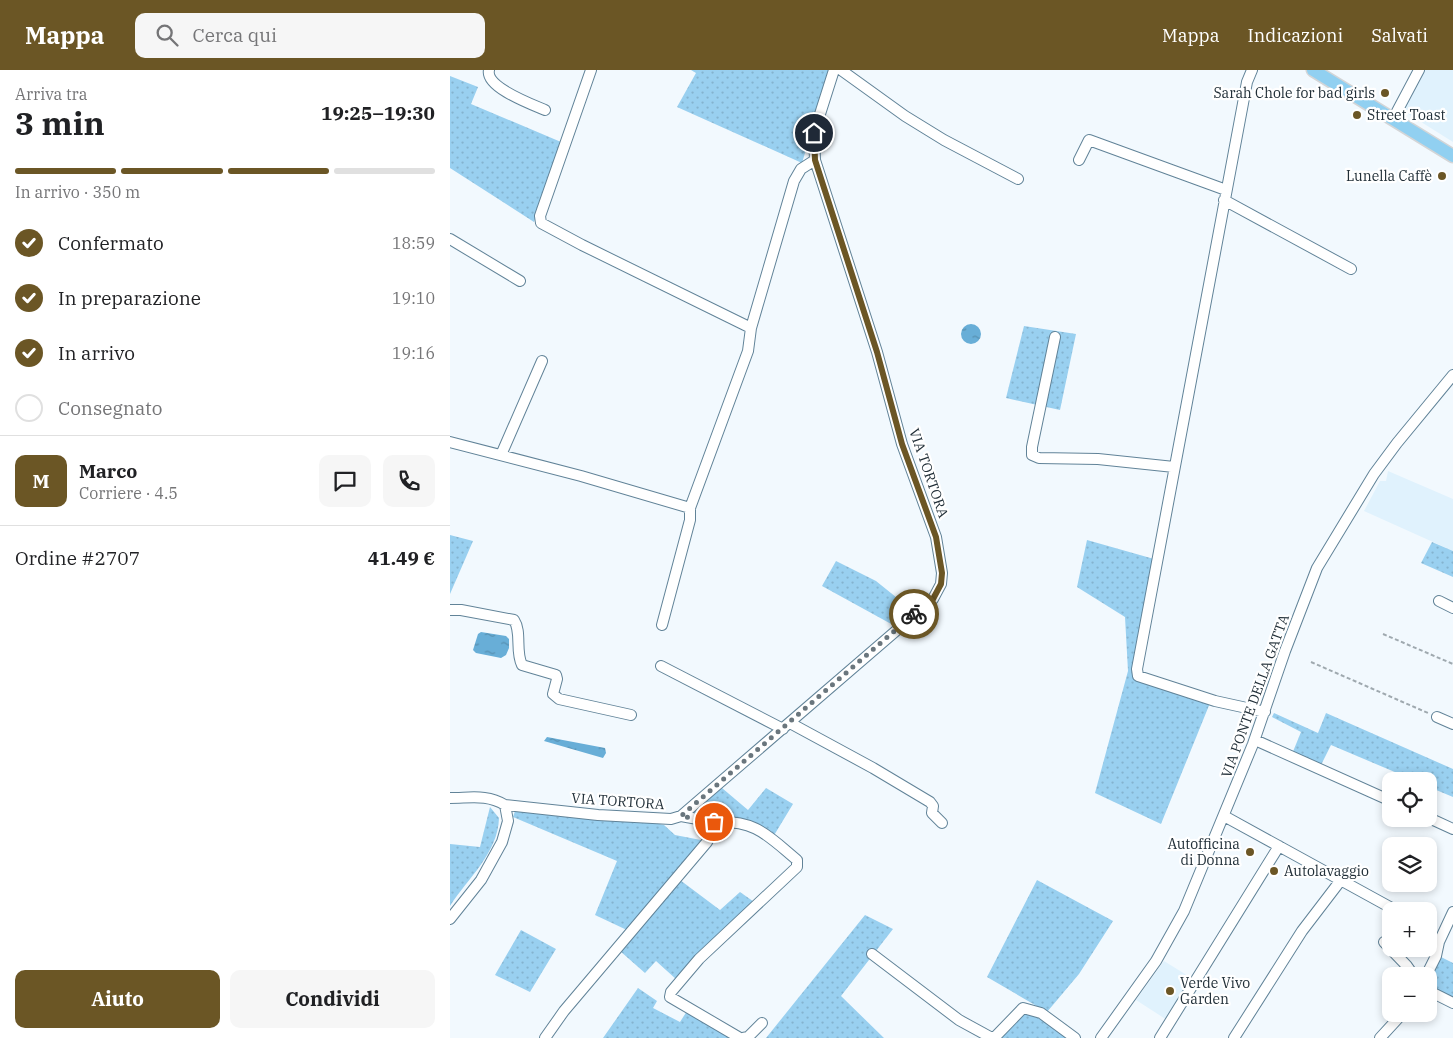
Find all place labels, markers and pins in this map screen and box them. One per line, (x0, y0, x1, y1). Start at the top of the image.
place label: Sarah Chole for bad girls (1213, 84, 1375, 102)
marker: Sarah Chole for bad girls (1379, 87, 1391, 99)
place label: Street Toast (1367, 106, 1445, 124)
marker: Street Toast (1351, 109, 1363, 121)
pin (793, 112, 835, 154)
place label: Lunella Caffè (1346, 167, 1432, 185)
marker: Lunella Caffè (1436, 170, 1448, 182)
pin (693, 801, 735, 843)
place label: Autofficina di Donna (1167, 835, 1240, 869)
marker: Autofficina di Donna (1244, 846, 1256, 858)
place label: Autolavaggio (1284, 862, 1369, 880)
marker: Autolavaggio (1268, 865, 1280, 877)
place label: Verde Vivo Garden (1180, 974, 1250, 1008)
marker: Verde Vivo Garden (1164, 985, 1176, 997)

